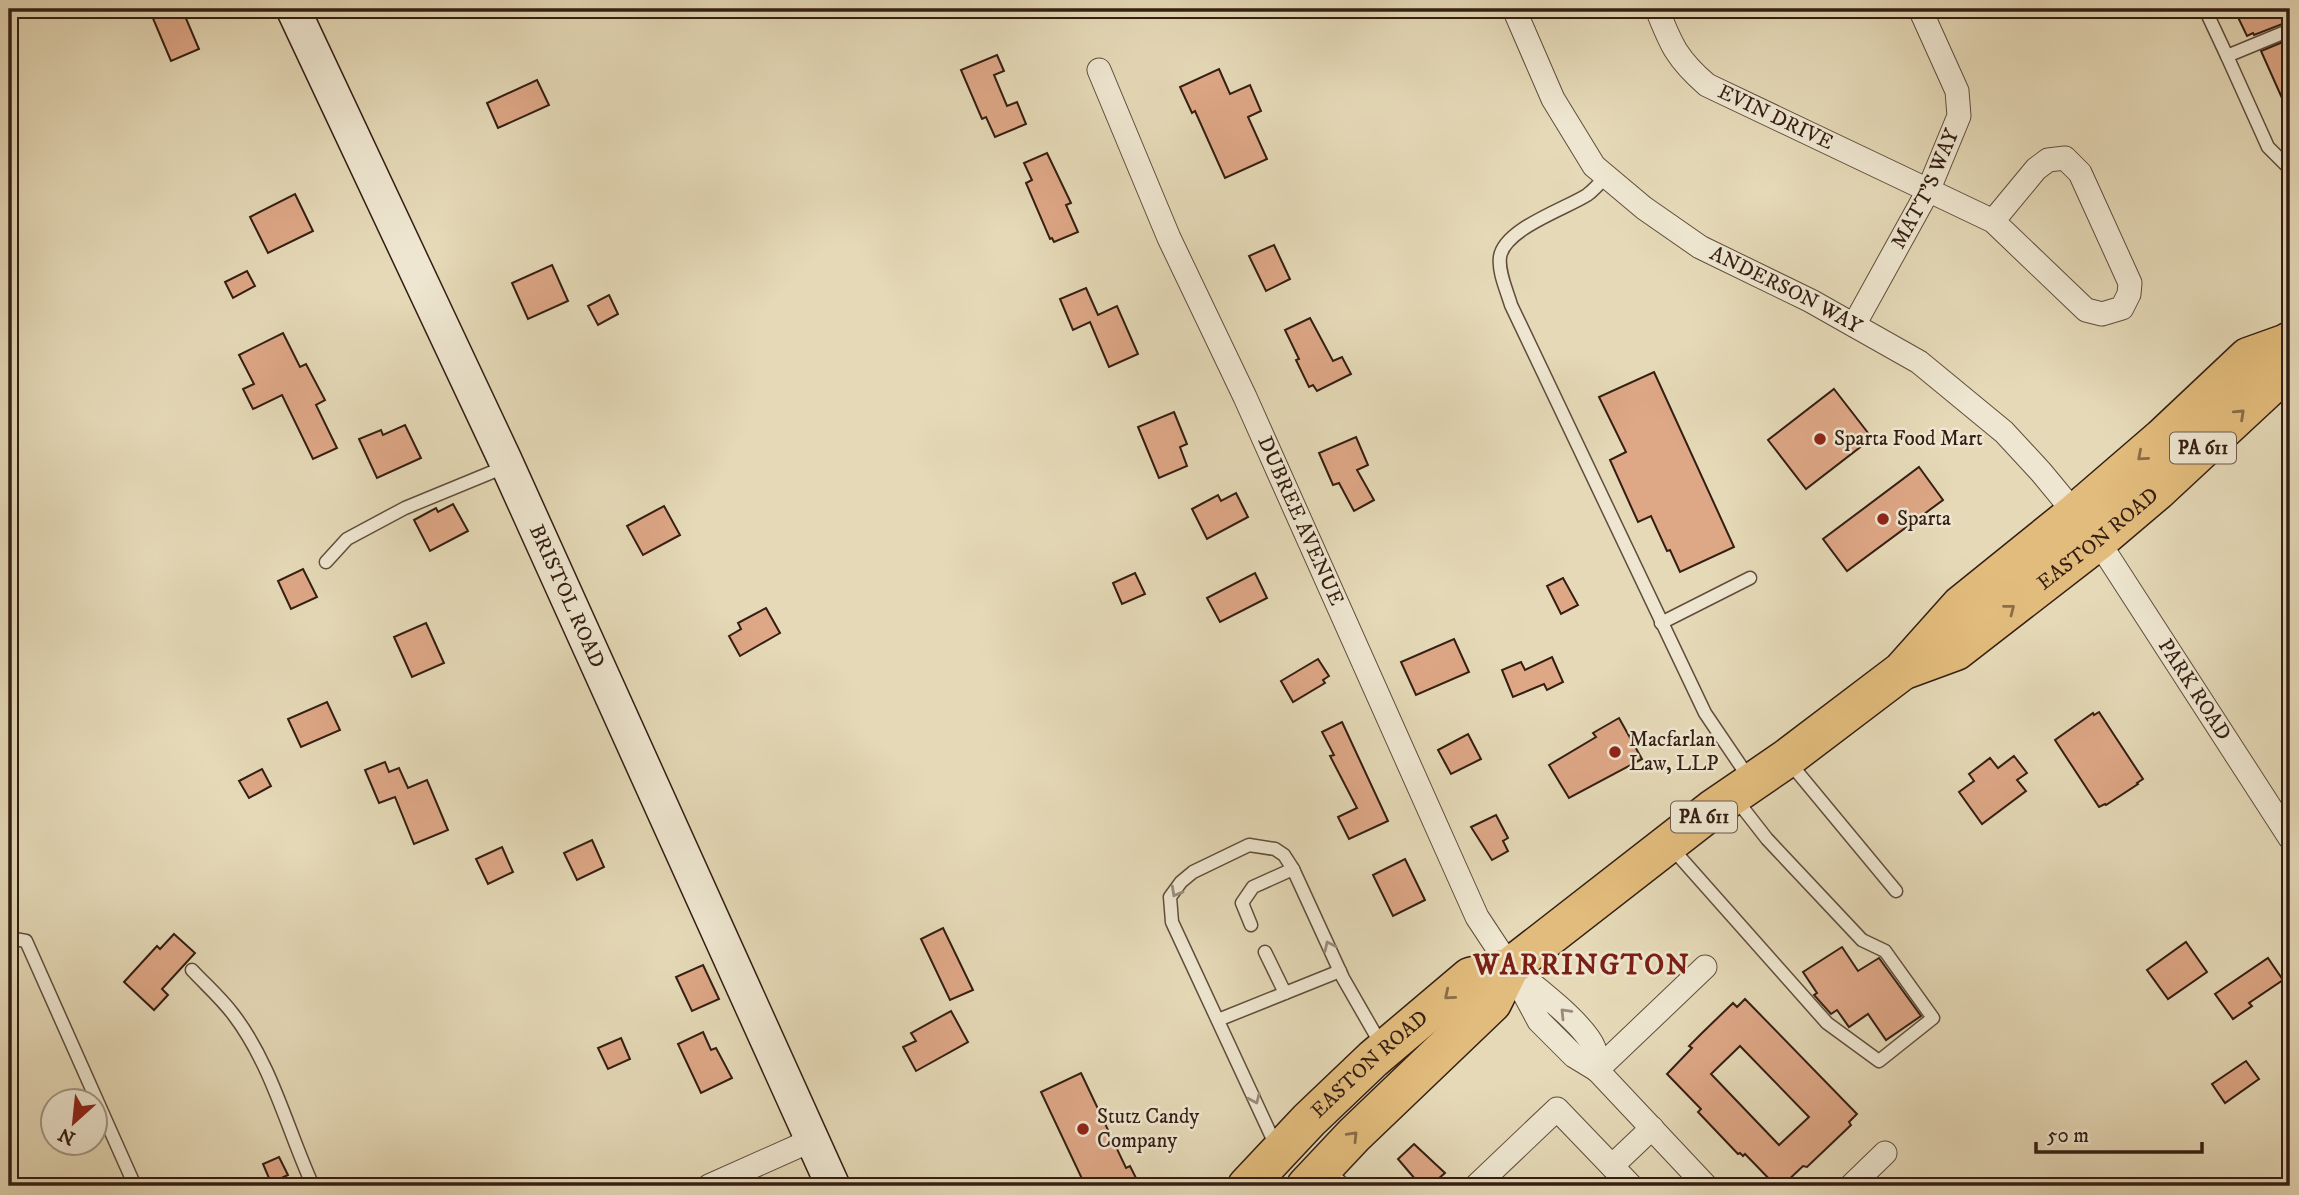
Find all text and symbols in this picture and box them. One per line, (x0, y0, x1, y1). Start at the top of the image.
street label: EVIN DRIVE (1713, 79, 1837, 156)
street label: MATT'S WAY (1886, 124, 1965, 253)
street label: ANDERSON WAY (1705, 241, 1867, 340)
one-way arrow (2232, 409, 2245, 422)
place label: Sparta Food Mart (1834, 426, 1983, 452)
marker: Sparta Food Mart (1812, 431, 1828, 447)
street label: DUBREE AVENUE (1251, 432, 1349, 610)
road number: PA 611 (2170, 432, 2236, 463)
one-way arrow (2137, 448, 2150, 460)
street label: EASTON ROAD (2032, 482, 2164, 596)
place label: Sparta (1897, 506, 1951, 532)
marker: Sparta (1875, 511, 1891, 527)
street label: BRISTOL ROAD (523, 521, 610, 672)
one-way arrow (2002, 605, 2015, 618)
street label: PARK ROAD (2152, 634, 2237, 746)
place label: Macfarlan Law, LLP (1629, 727, 1719, 777)
marker: Macfarlan Law, LLP (1607, 744, 1623, 760)
road number: PA 611 (1671, 802, 1737, 832)
one-way arrow (1171, 884, 1184, 897)
one-way arrow (1323, 941, 1337, 953)
district label: WARRINGTON (1472, 948, 1691, 983)
one-way arrow (1444, 987, 1457, 999)
street label: EASTON ROAD (1306, 1005, 1434, 1124)
one-way arrow (1560, 1008, 1573, 1021)
north arrow (38, 1086, 108, 1156)
one-way arrow (1247, 1092, 1261, 1104)
place label: Stutz Candy Company (1097, 1104, 1200, 1154)
scale bar (2036, 1111, 2203, 1155)
marker: Stutz Candy Company (1075, 1121, 1091, 1137)
text: N (54, 1122, 79, 1150)
text: 50 m (2047, 1123, 2089, 1149)
one-way arrow (1344, 1132, 1357, 1145)

